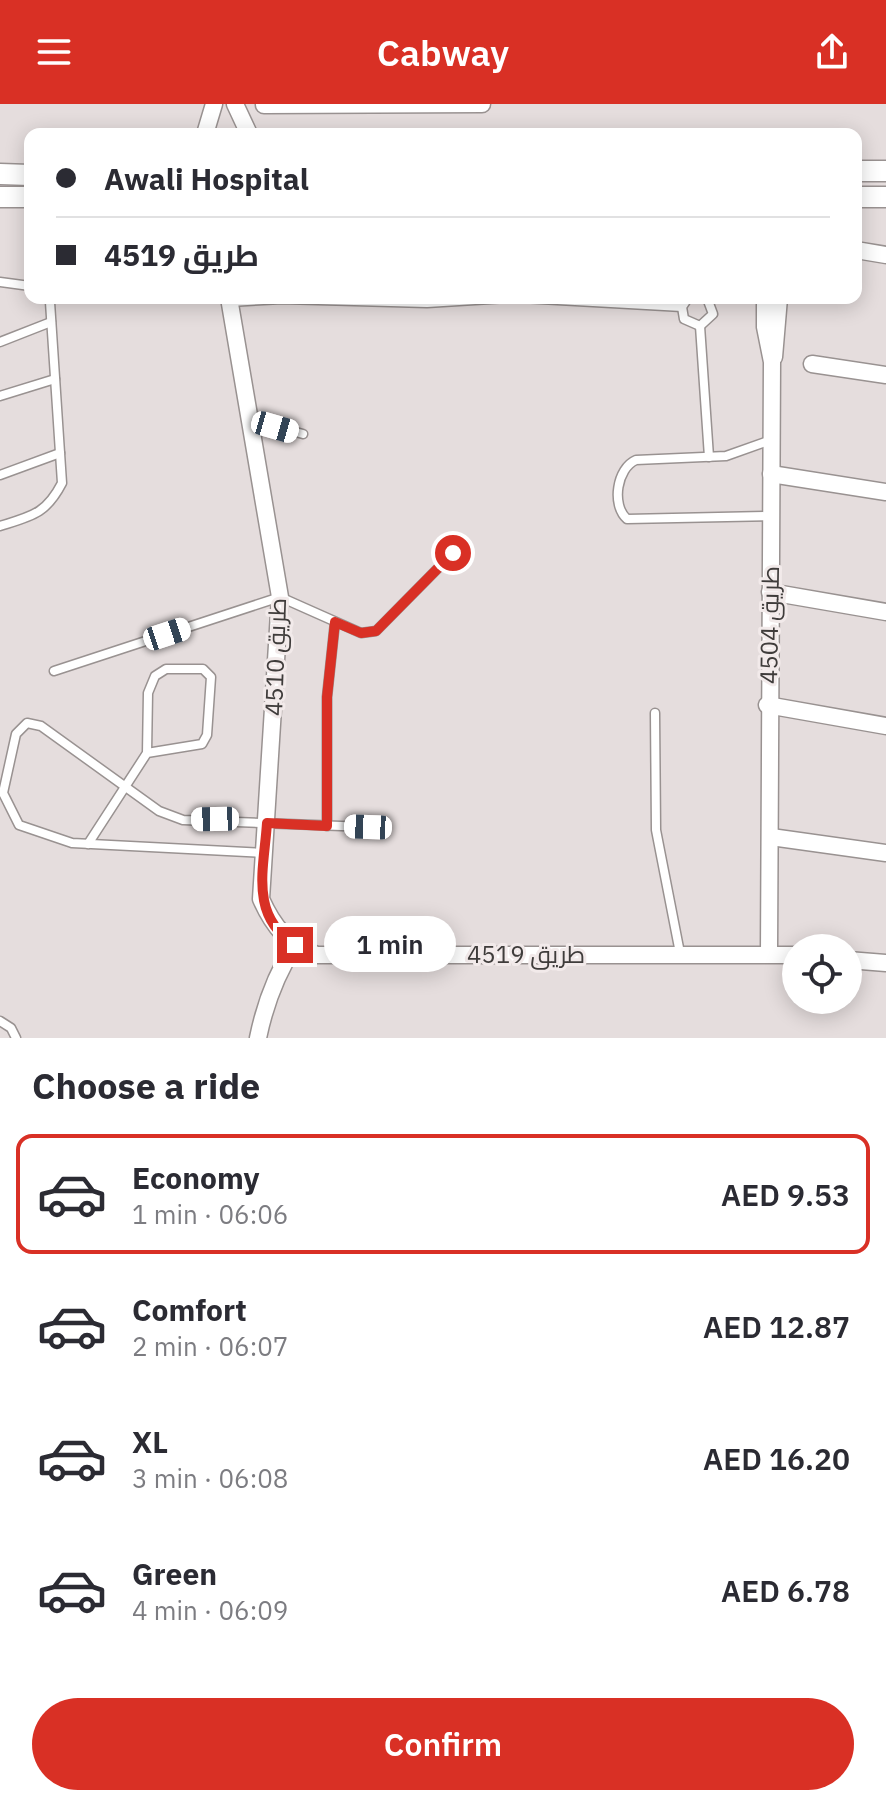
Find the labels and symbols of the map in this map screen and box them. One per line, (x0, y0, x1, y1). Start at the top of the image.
car (249, 409, 301, 445)
route start (435, 535, 471, 571)
street label: طريق 4504 (752, 566, 786, 684)
street label: طريق 4510 (257, 597, 293, 717)
car (140, 615, 194, 653)
car (191, 807, 239, 831)
car (344, 814, 392, 840)
callout: 1 min (323, 917, 455, 973)
route end (277, 927, 313, 963)
street label: طريق 4519 (467, 938, 585, 970)

